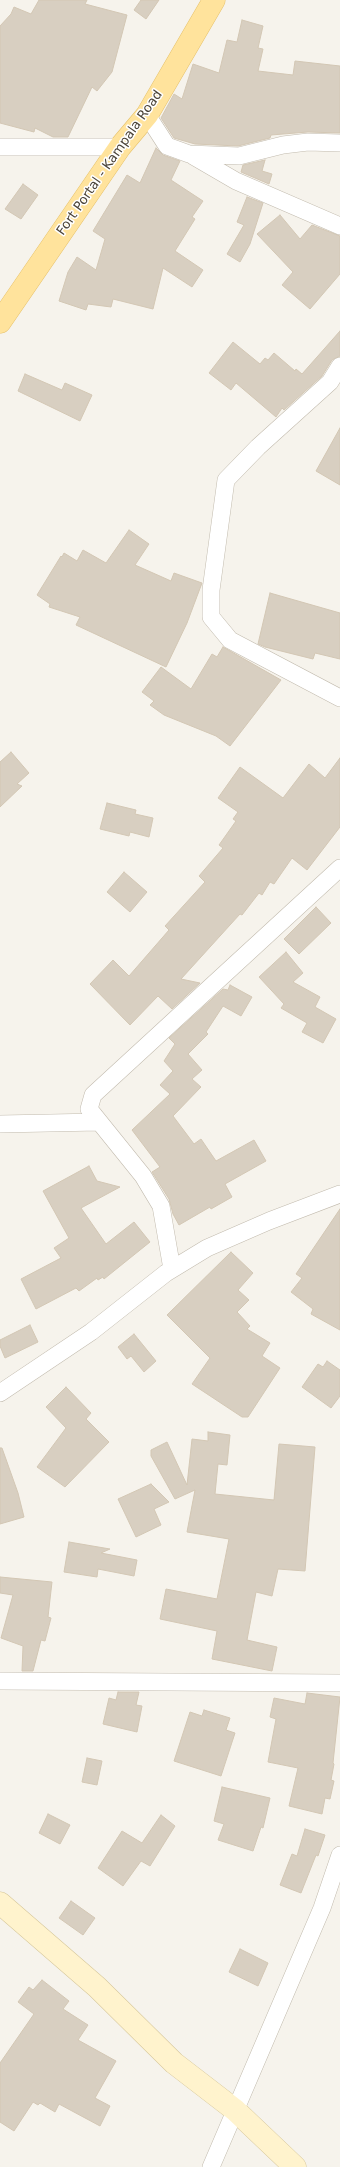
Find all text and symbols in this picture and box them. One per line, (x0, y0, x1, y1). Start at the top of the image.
street label: Fort Portal - Kampala Road (54, 88, 166, 238)

